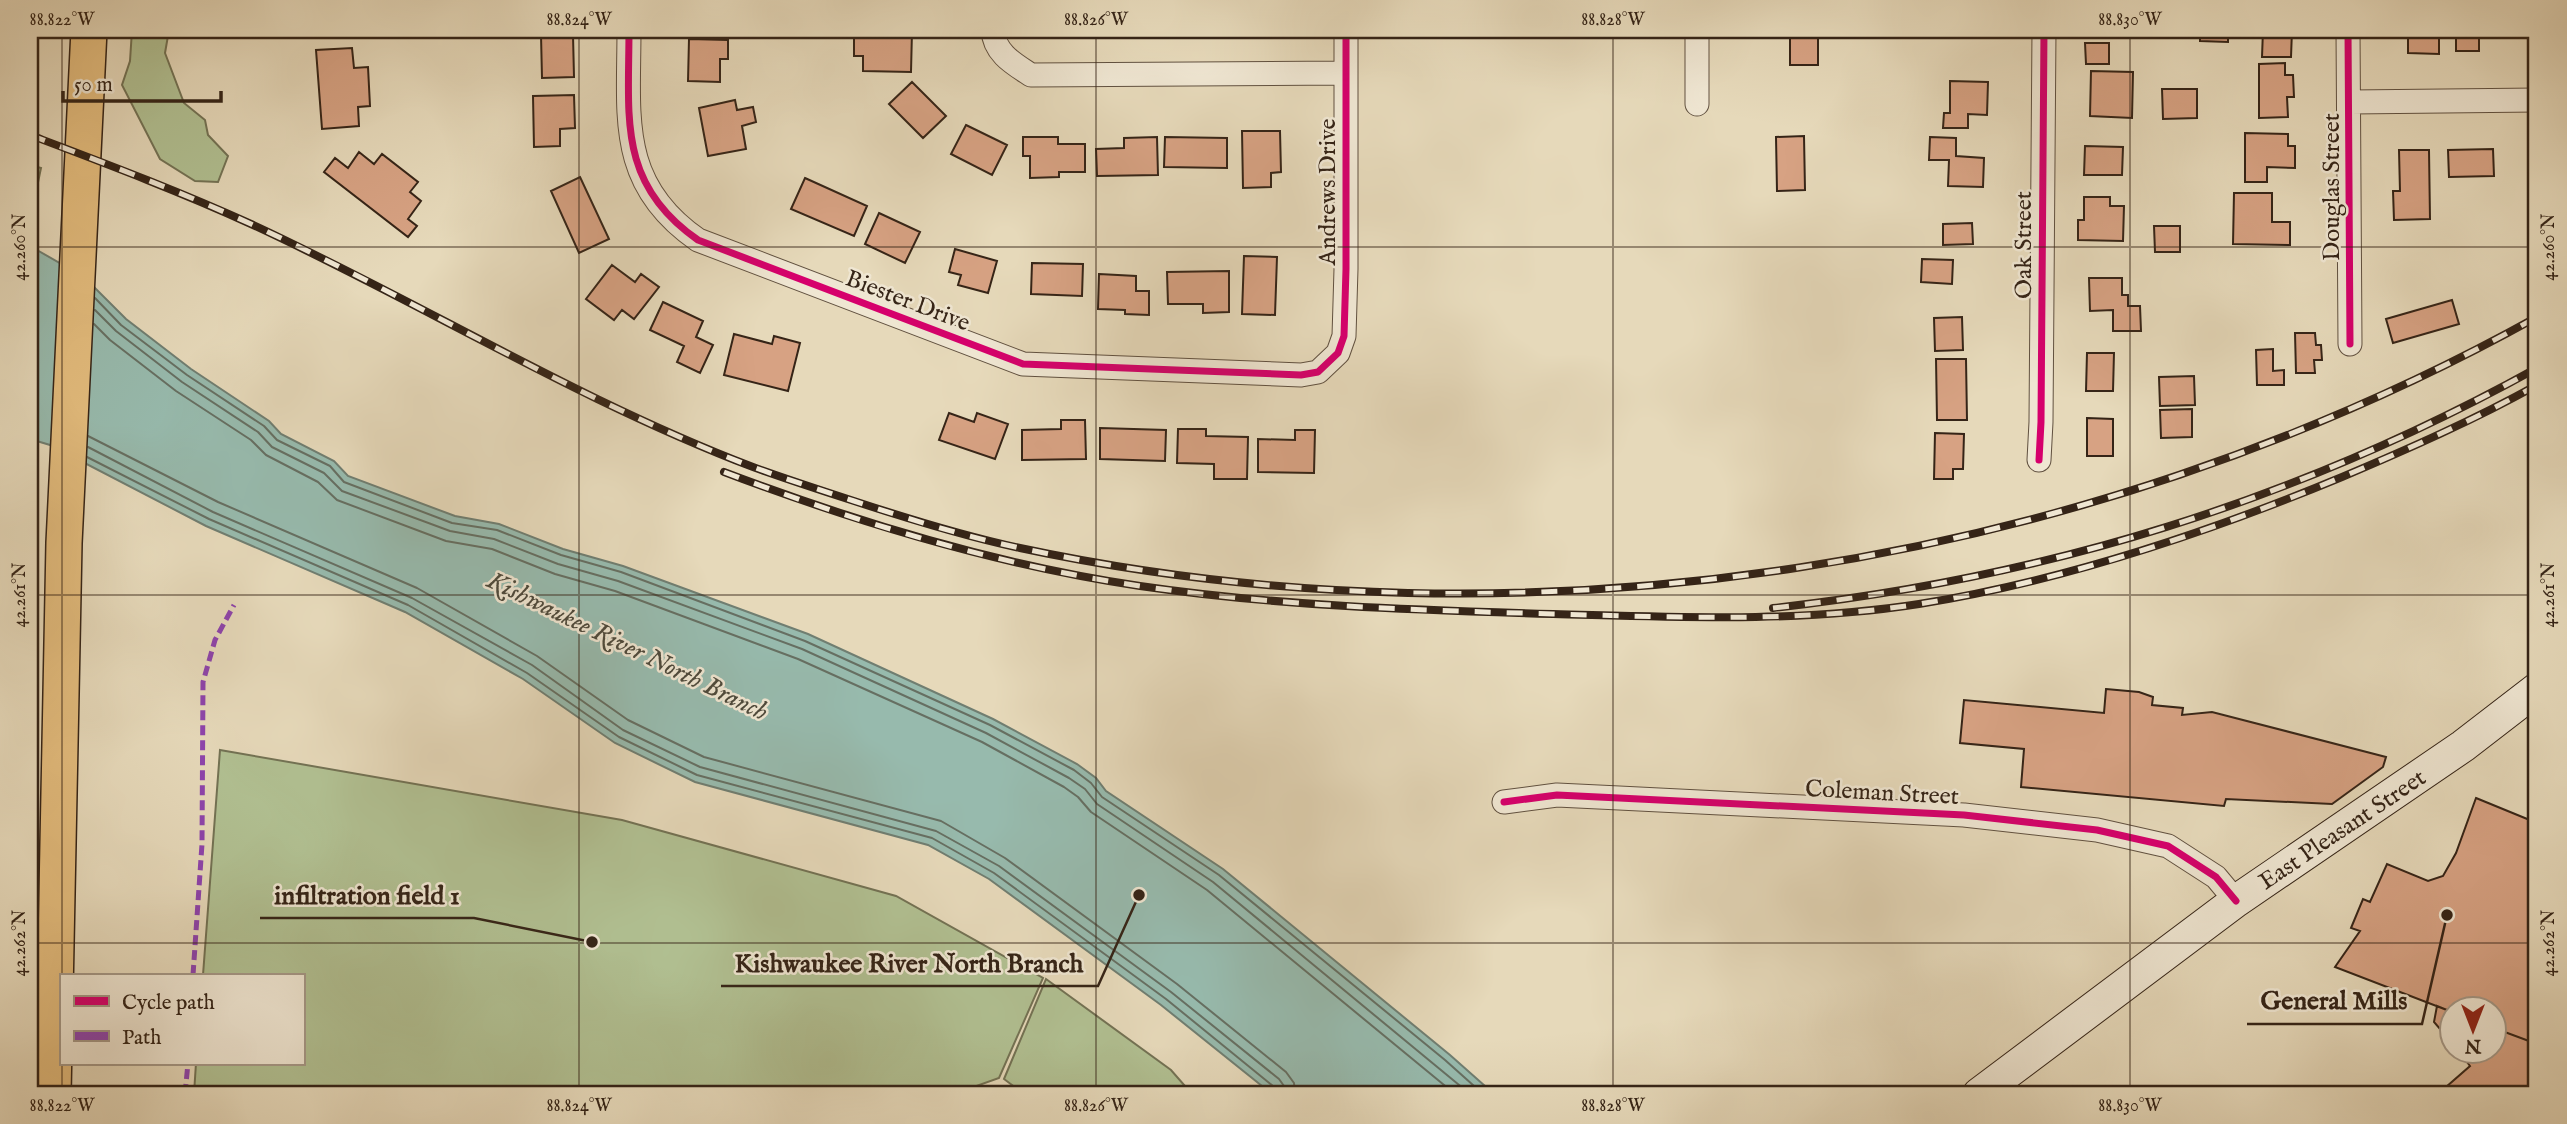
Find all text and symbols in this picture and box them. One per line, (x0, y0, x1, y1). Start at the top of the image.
text: 88.822°W (30, 9, 95, 32)
text: 88.824°W (546, 9, 612, 32)
text: 88.826°W (1064, 9, 1129, 32)
text: 88.828°W (1581, 9, 1646, 32)
text: 88.830°W (2098, 9, 2163, 32)
scale bar (63, 60, 220, 104)
text: 50 m (74, 72, 113, 99)
street label: Douglas Street (2317, 113, 2348, 261)
street label: Andrews Drive (1313, 119, 1344, 266)
street label: Oak Street (2009, 191, 2040, 299)
text: 42.260°N (9, 213, 32, 281)
text: 42.260°N (2538, 213, 2561, 281)
street label: Biester Drive (841, 263, 974, 339)
text: 42.261°N (9, 562, 32, 628)
text: 42.261°N (2538, 562, 2561, 628)
water label: Kishwaukee River North Branch (481, 564, 773, 729)
street label: East Pleasant Street (2253, 763, 2432, 898)
street label: Coleman Street (1804, 774, 1960, 813)
callout: infiltration field 1 (260, 871, 474, 918)
text: infiltration field 1 (274, 880, 460, 913)
text: 42.262°N (9, 909, 32, 976)
text: 42.262°N (2538, 909, 2561, 976)
callout: Kishwaukee River North Branch (721, 939, 1098, 986)
text: Kishwaukee River North Branch (735, 948, 1085, 981)
legend (60, 974, 304, 1064)
callout: General Mills (2247, 977, 2422, 1024)
text: General Mills (2261, 985, 2407, 1018)
text: Cycle path (122, 990, 215, 1017)
north arrow (2438, 995, 2508, 1064)
text: Path (122, 1025, 161, 1052)
text: N (2464, 1033, 2482, 1057)
text: 88.822°W (30, 1095, 95, 1118)
text: 88.824°W (546, 1095, 612, 1118)
text: 88.826°W (1064, 1095, 1129, 1118)
text: 88.828°W (1581, 1095, 1646, 1118)
text: 88.830°W (2098, 1095, 2163, 1118)

